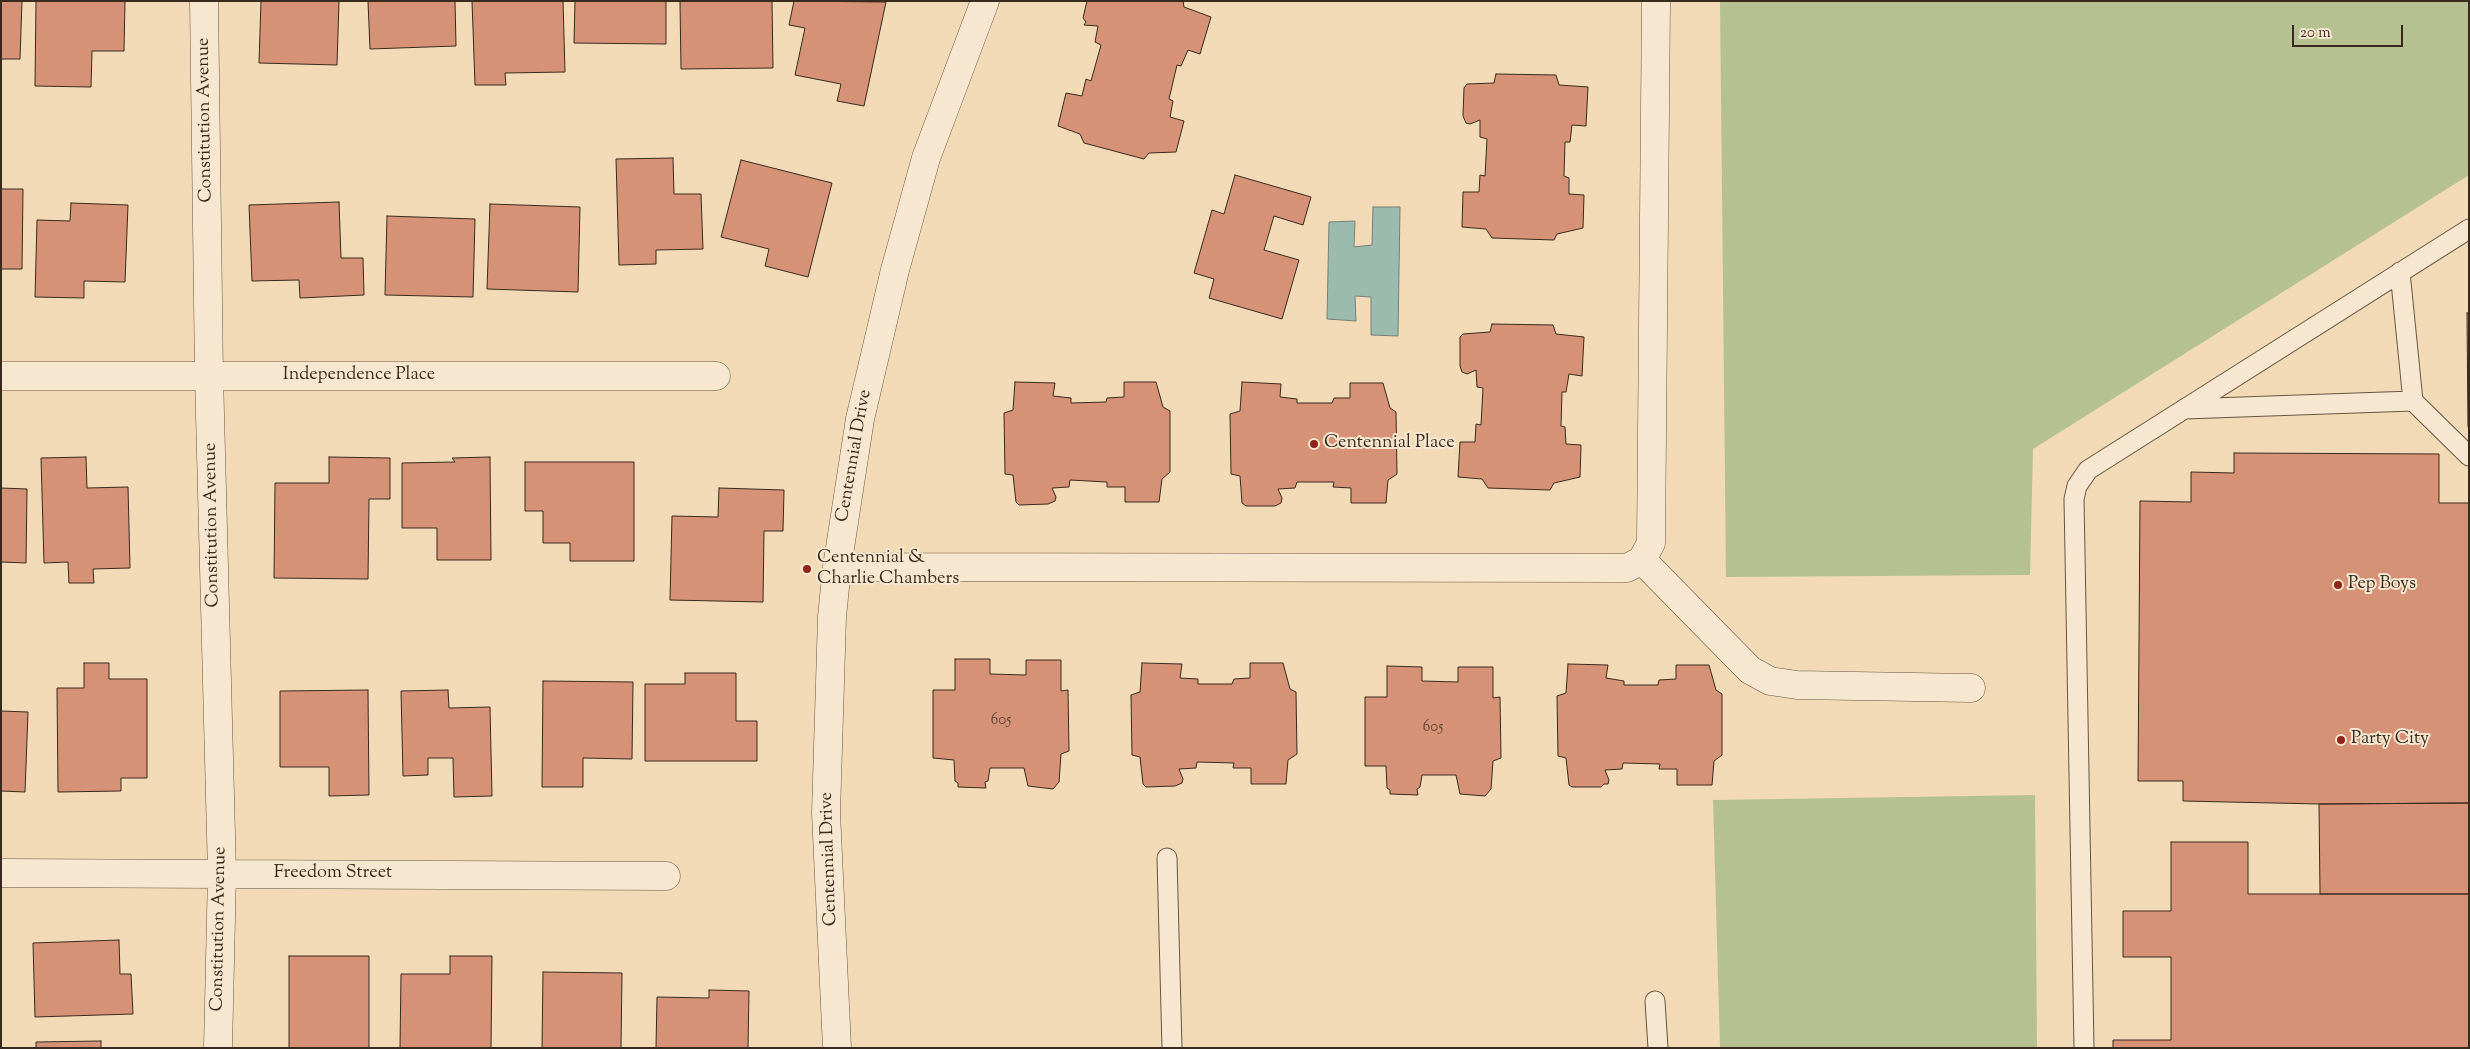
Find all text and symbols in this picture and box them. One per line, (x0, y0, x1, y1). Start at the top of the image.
scale bar (2295, 15, 2406, 47)
text: 20 m (2300, 23, 2331, 44)
street label: Constitution Avenue (194, 37, 218, 203)
street label: Independence Place (283, 365, 435, 387)
street label: Centennial Drive (833, 388, 877, 524)
place label: Centennial Place (1324, 433, 1455, 455)
marker: Centennial Place (1308, 438, 1320, 450)
street label: Constitution Avenue (201, 442, 225, 608)
place label: Centennial & Charlie Chambers (817, 548, 959, 590)
marker: Centennial & Charlie Chambers (801, 563, 813, 575)
place label: Pep Boys (2348, 574, 2416, 596)
marker: Pep Boys (2332, 579, 2344, 591)
house number: 605 (991, 712, 1011, 730)
house number: 605 (1423, 719, 1443, 737)
place label: Party City (2351, 729, 2429, 751)
marker: Party City (2335, 734, 2347, 746)
street label: Centennial Drive (817, 792, 843, 926)
street label: Constitution Avenue (208, 846, 232, 1012)
street label: Freedom Street (274, 863, 392, 885)

